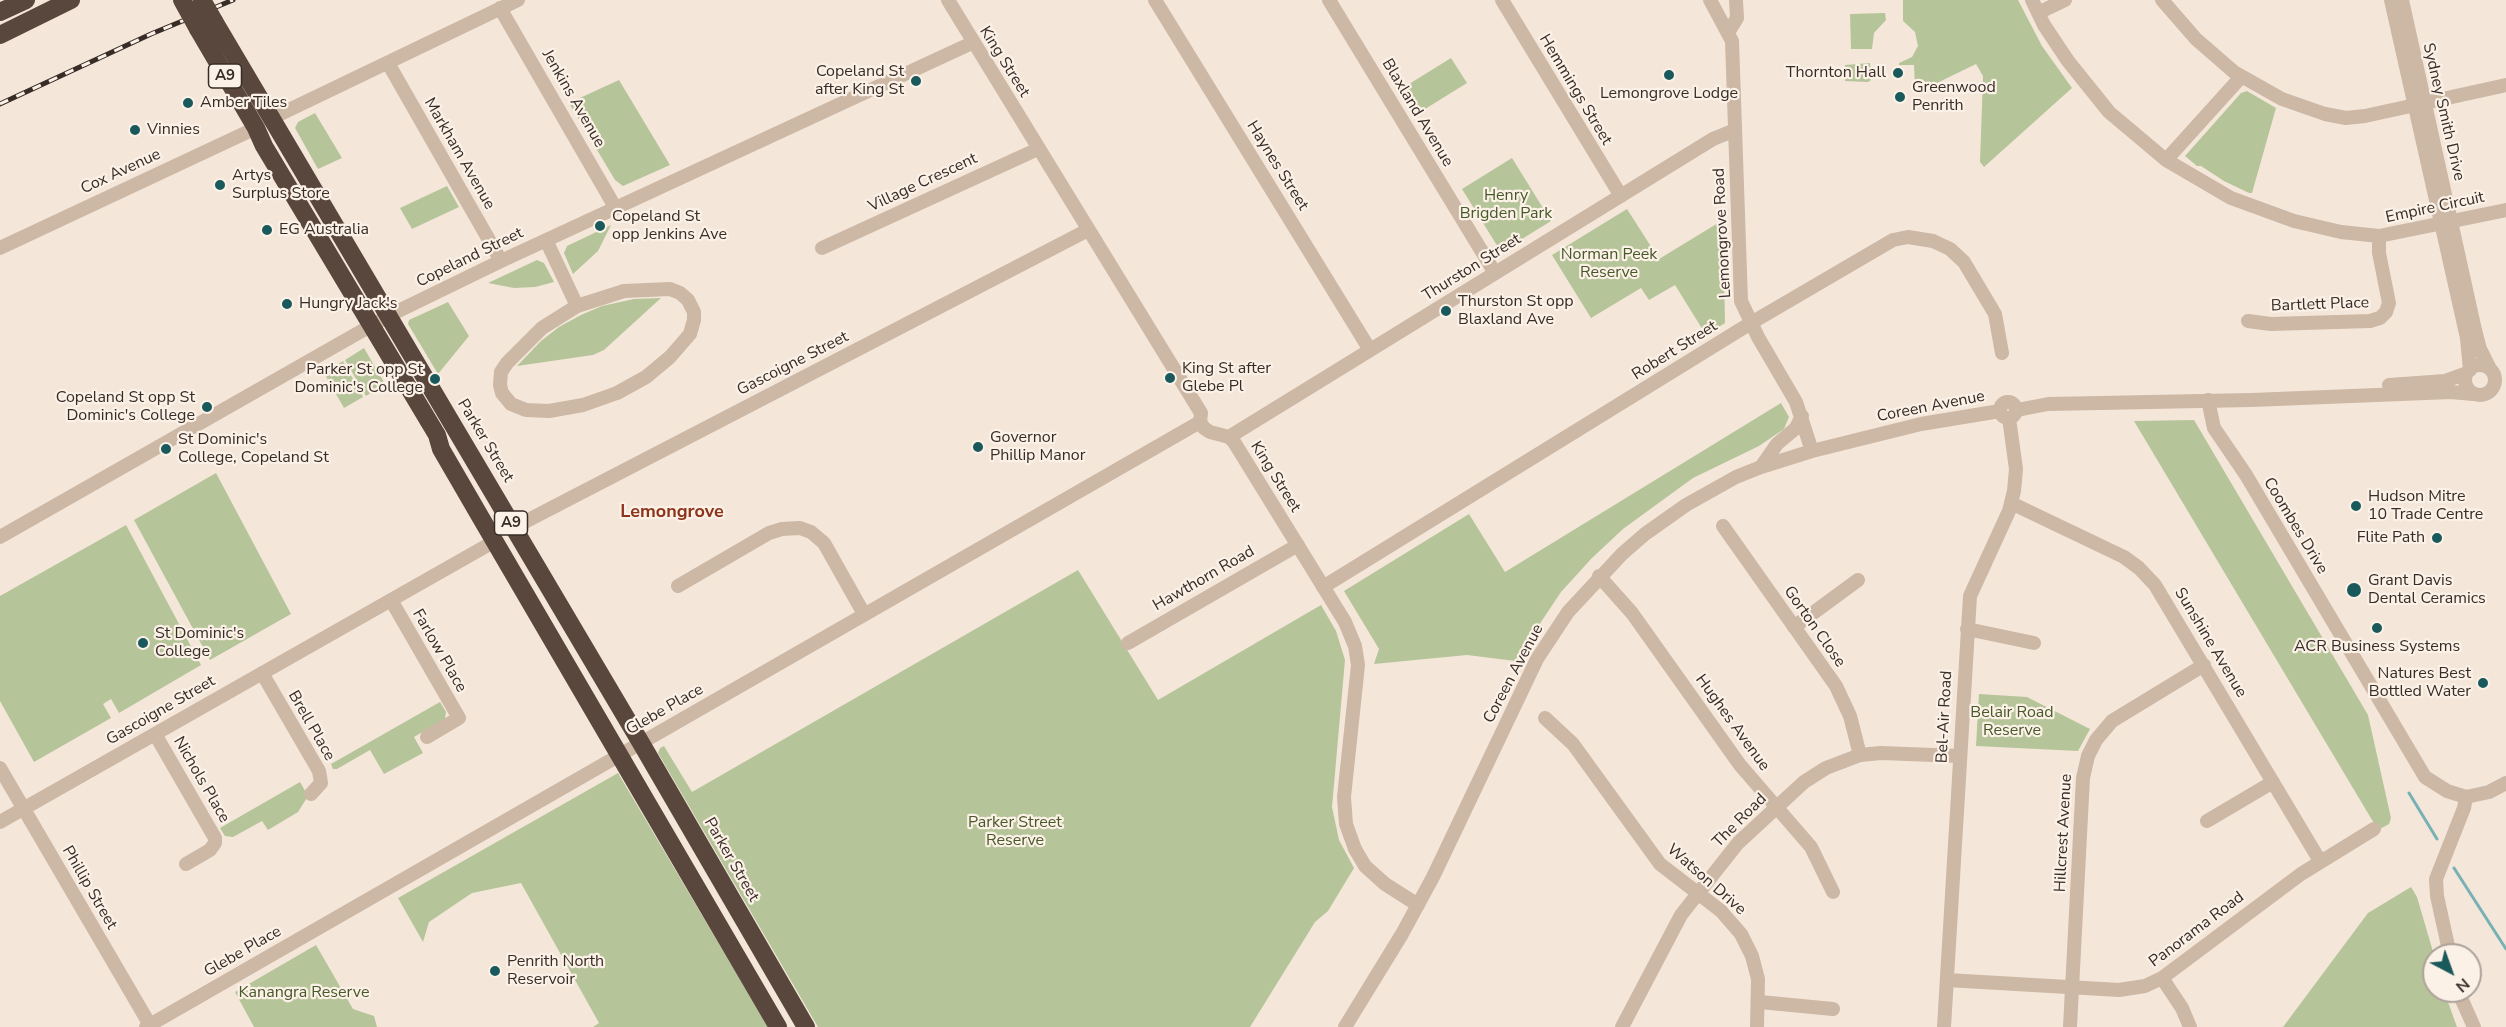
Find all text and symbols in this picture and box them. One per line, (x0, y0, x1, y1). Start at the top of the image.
street label: King Street (975, 23, 1033, 101)
street label: Hemmings Street (1534, 31, 1616, 149)
street label: Sydney Smith Drive (2418, 41, 2468, 183)
street label: Jenkins Avenue (537, 47, 609, 151)
street label: Blaxland Avenue (1377, 55, 1457, 171)
place label: Copeland St after King St (815, 62, 904, 100)
place label: Thornton Hall (1786, 63, 1886, 83)
road number: A9 (208, 64, 242, 88)
marker: Thornton Hall (1891, 66, 1905, 80)
marker: Lemongrove Lodge (1662, 68, 1676, 82)
marker: Copeland St after King St (909, 74, 923, 88)
place label: Greenwood Penrith (1912, 78, 1996, 116)
place label: Lemongrove Lodge (1600, 84, 1738, 104)
marker: Greenwood Penrith (1893, 90, 1907, 104)
place label: Amber Tiles (200, 93, 287, 113)
street label: Markham Avenue (419, 95, 499, 213)
marker: Amber Tiles (181, 96, 195, 110)
street label: Haynes Street (1242, 118, 1312, 214)
place label: Vinnies (147, 120, 200, 140)
marker: Vinnies (128, 123, 142, 137)
street label: Cox Avenue (78, 145, 164, 199)
street label: Village Crescent (866, 149, 980, 217)
place label: Artys Surplus Store (232, 166, 330, 204)
street label: Lemongrove Road (1710, 167, 1736, 299)
marker: Artys Surplus Store (213, 178, 227, 192)
park label: Henry Brigden Park (1460, 186, 1552, 224)
street label: Empire Circuit (2384, 188, 2486, 228)
place label: Copeland St opp Jenkins Ave (612, 207, 727, 245)
marker: Copeland St opp Jenkins Ave (593, 219, 607, 233)
place label: EG Australia (279, 220, 369, 240)
marker: EG Australia (260, 223, 274, 237)
street label: Copeland Street (414, 224, 526, 292)
street label: Thurston Street (1419, 230, 1525, 306)
park label: Norman Peek Reserve (1561, 245, 1657, 283)
place label: Thurston St opp Blaxland Ave (1458, 292, 1574, 330)
place label: Hungry Jack's (299, 294, 397, 314)
street label: Bartlett Place (2270, 294, 2370, 316)
marker: Hungry Jack's (280, 297, 294, 311)
marker: Thurston St opp Blaxland Ave (1439, 304, 1453, 318)
street label: Robert Street (1629, 317, 1721, 385)
street label: Gascoigne Street (734, 328, 852, 400)
place label: King St after Glebe Pl (1182, 359, 1271, 397)
place label: Parker St opp St Dominic's College (294, 360, 423, 398)
marker: King St after Glebe Pl (1163, 371, 1177, 385)
marker: Parker St opp St Dominic's College (428, 372, 442, 386)
street label: Coreen Avenue (1875, 387, 1987, 427)
place label: Copeland St opp St Dominic's College (56, 388, 195, 426)
street label: Parker Street (453, 396, 517, 486)
marker: Copeland St opp St Dominic's College (200, 400, 214, 414)
place label: Governor Phillip Manor (990, 428, 1085, 466)
place label: St Dominic's College, Copeland St (178, 430, 329, 468)
street label: King Street (1246, 438, 1304, 516)
marker: Governor Phillip Manor (971, 440, 985, 454)
marker: St Dominic's College, Copeland St (159, 442, 173, 456)
street label: Coombes Drive (2259, 474, 2331, 578)
place label: Hudson Mitre 10 Trade Centre (2368, 487, 2483, 525)
marker: Hudson Mitre 10 Trade Centre (2349, 499, 2363, 513)
district label: Lemongrove (620, 502, 724, 524)
road number: A9 (494, 511, 528, 535)
place label: Flite Path (2357, 528, 2425, 548)
marker: Flite Path (2430, 531, 2444, 545)
street label: Hawthorn Road (1150, 542, 1258, 616)
place label: Grant Davis Dental Ceramics (2368, 571, 2486, 609)
marker: Grant Davis Dental Ceramics (2345, 581, 2363, 599)
street label: Gorton Close (1779, 583, 1849, 671)
street label: Sunshine Avenue (2170, 585, 2250, 701)
street label: Farlow Place (407, 606, 471, 696)
street label: Coreen Avenue (1480, 621, 1548, 727)
marker: ACR Business Systems (2370, 621, 2384, 635)
place label: St Dominic's College (155, 624, 244, 662)
marker: St Dominic's College (136, 636, 150, 650)
place label: ACR Business Systems (2294, 637, 2460, 657)
place label: Natures Best Bottled Water (2369, 664, 2471, 702)
street label: Bel-Air Road (1933, 670, 1957, 764)
street label: Hughes Avenue (1691, 671, 1773, 775)
street label: Gascoigne Street (103, 672, 219, 750)
marker: Natures Best Bottled Water (2476, 676, 2490, 690)
street label: Glebe Place (623, 680, 707, 740)
street label: Brell Place (283, 688, 339, 764)
park label: Belair Road Reserve (1970, 703, 2054, 741)
street label: Nichols Place (169, 733, 233, 827)
street label: Hillcrest Avenue (2051, 773, 2077, 893)
street label: The Road (1709, 790, 1771, 852)
park label: Parker Street Reserve (968, 813, 1062, 851)
street label: Parker Street (699, 815, 763, 905)
street label: Watson Drive (1663, 840, 1749, 920)
street label: Phillip Street (57, 843, 121, 933)
street label: Panorama Road (2146, 888, 2248, 972)
street label: Glebe Place (201, 922, 285, 982)
north arrow (2422, 943, 2482, 1003)
place label: Penrith North Reservoir (507, 952, 604, 990)
marker: Penrith North Reservoir (488, 964, 502, 978)
text: N (2451, 973, 2474, 997)
park label: Kanangra Reserve (239, 983, 369, 1003)

